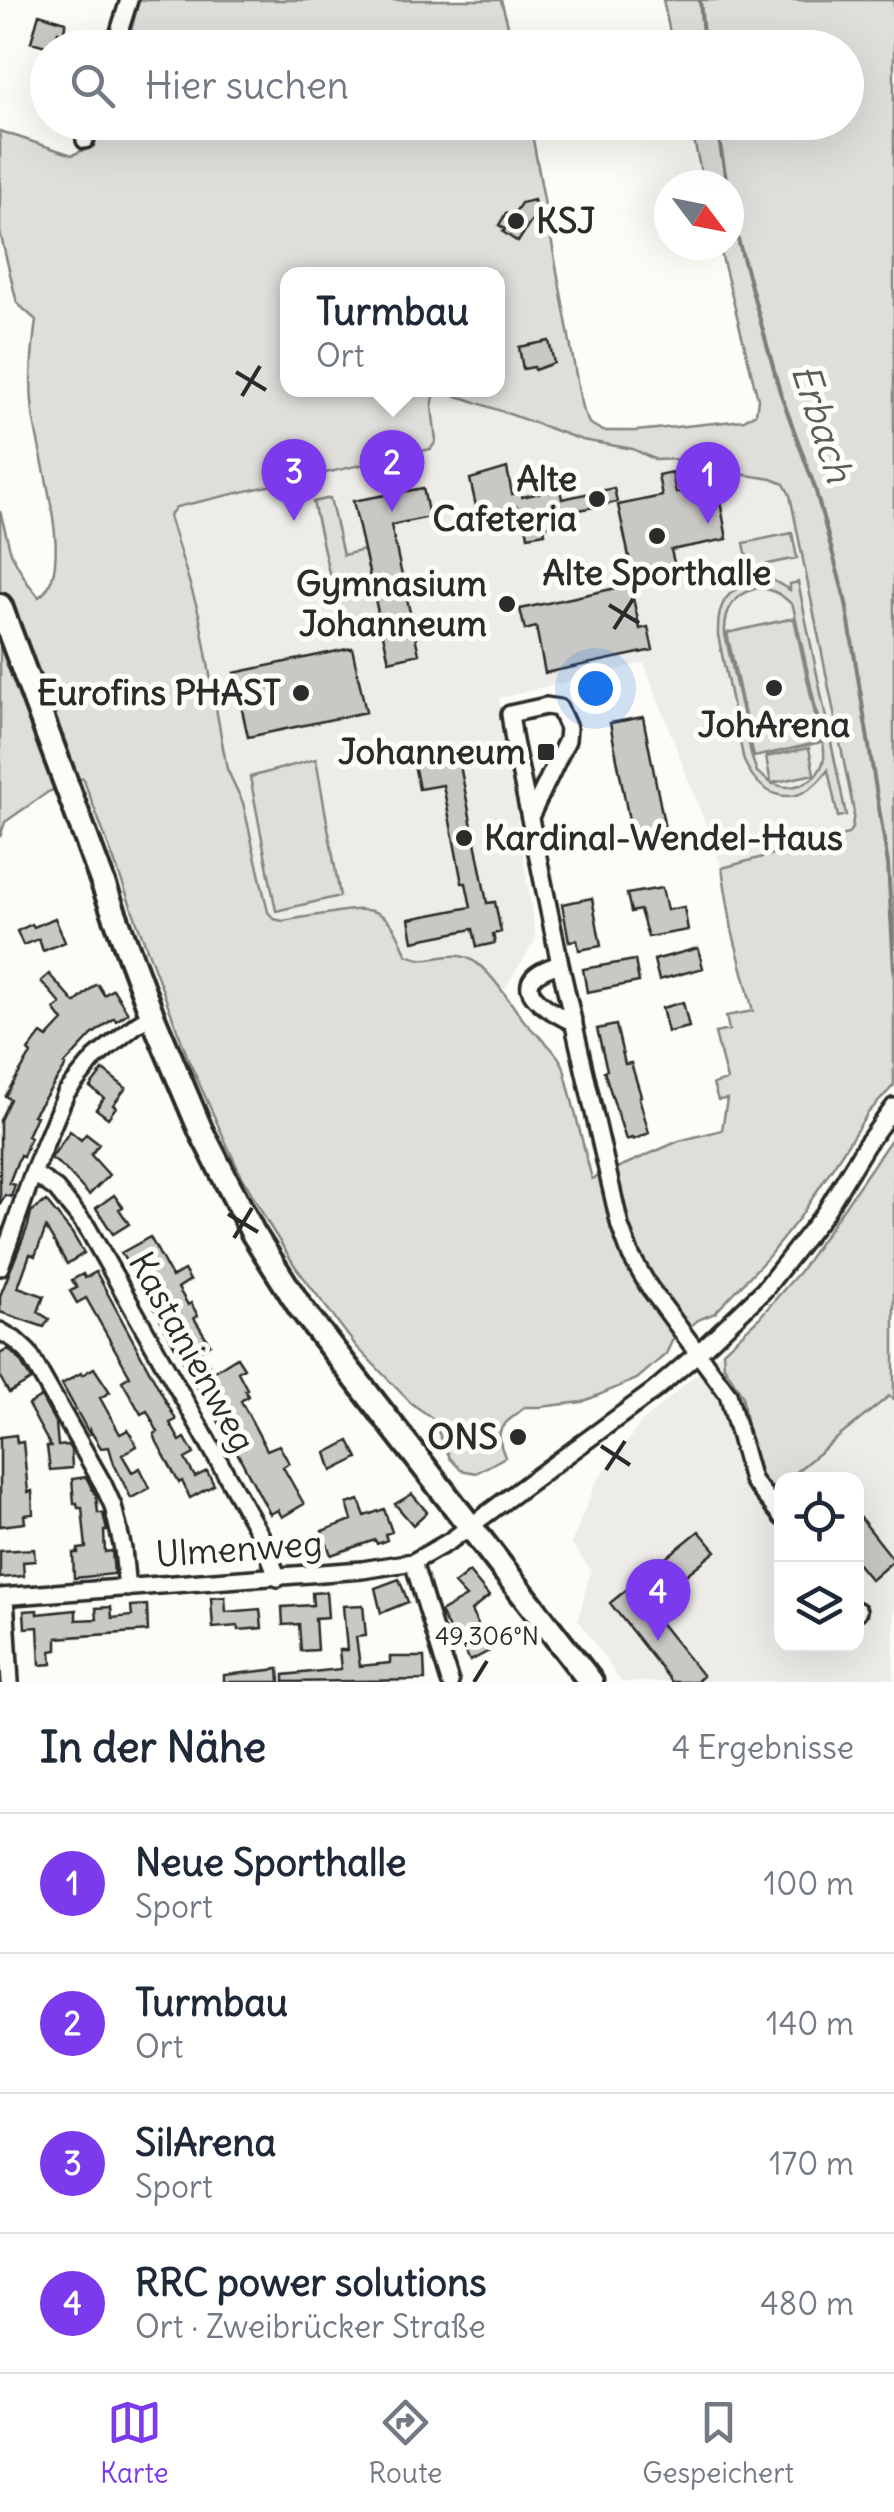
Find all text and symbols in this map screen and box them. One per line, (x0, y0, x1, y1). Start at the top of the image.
search box (30, 30, 864, 140)
icon: search (65, 58, 120, 113)
text: Hier suchen (145, 62, 349, 109)
north arrow (654, 170, 744, 260)
place label: KSJ (536, 198, 595, 242)
marker: KSJ (505, 210, 527, 232)
popup (280, 267, 505, 397)
text: Turmbau (316, 288, 469, 335)
text: Ort (316, 335, 365, 376)
water label: Erbach (781, 358, 864, 489)
pin: 2 (360, 430, 424, 512)
pin: 3 (262, 438, 326, 521)
pin: 1 (676, 442, 740, 524)
place label: Alte Cafeteria (432, 456, 577, 540)
marker: Alte Cafeteria (586, 488, 608, 510)
marker: Alte Sporthalle (646, 525, 668, 547)
place label: Alte Sporthalle (543, 550, 771, 594)
place label: Gymnasium Johanneum (296, 561, 487, 645)
marker: Gymnasium Johanneum (496, 593, 518, 615)
your location (570, 663, 621, 714)
place label: Eurofins PHAST (37, 670, 282, 714)
marker: JohArena (763, 677, 785, 699)
marker: Eurofins PHAST (290, 682, 312, 704)
place label: JohArena (698, 702, 850, 746)
place label: Johanneum (338, 729, 526, 773)
marker: Johanneum (535, 741, 557, 763)
place label: Kardinal-Wendel-Haus (484, 815, 843, 859)
marker: Kardinal-Wendel-Haus (453, 827, 475, 849)
street label: Kastanienweg (120, 1244, 266, 1459)
place label: ONS (427, 1414, 498, 1458)
marker: ONS (507, 1426, 529, 1448)
map controls (774, 1472, 864, 1652)
button: locate (774, 1472, 864, 1562)
street label: Ulmenweg (154, 1520, 324, 1576)
pin: 4 (626, 1558, 690, 1641)
button: layers (774, 1562, 864, 1652)
text: 49.306°N (435, 1620, 539, 1652)
text: In der Nähe (40, 1721, 266, 1773)
text: 4 Ergebnisse (672, 1727, 854, 1768)
text: Neue Sporthalle (135, 1839, 407, 1886)
text: 1 (66, 1863, 79, 1904)
text: 100 m (764, 1863, 854, 1904)
text: Sport (135, 1886, 213, 1927)
text: Turmbau (135, 1979, 288, 2026)
text: 2 (64, 2003, 81, 2044)
text: 140 m (766, 2003, 854, 2044)
text: Ort (135, 2026, 184, 2067)
text: SilArena (135, 2119, 276, 2166)
text: 3 (63, 2143, 82, 2184)
text: 170 m (769, 2143, 854, 2184)
text: Sport (135, 2166, 213, 2207)
text: RRC power solutions (135, 2259, 486, 2306)
text: 4 (63, 2283, 82, 2324)
text: 480 m (760, 2283, 854, 2324)
text: Ort · Zweibrücker Straße (135, 2306, 486, 2347)
tab: Karte (100, 2395, 169, 2491)
tab: Route (369, 2395, 442, 2491)
tab: Gespeichert (642, 2395, 794, 2491)

